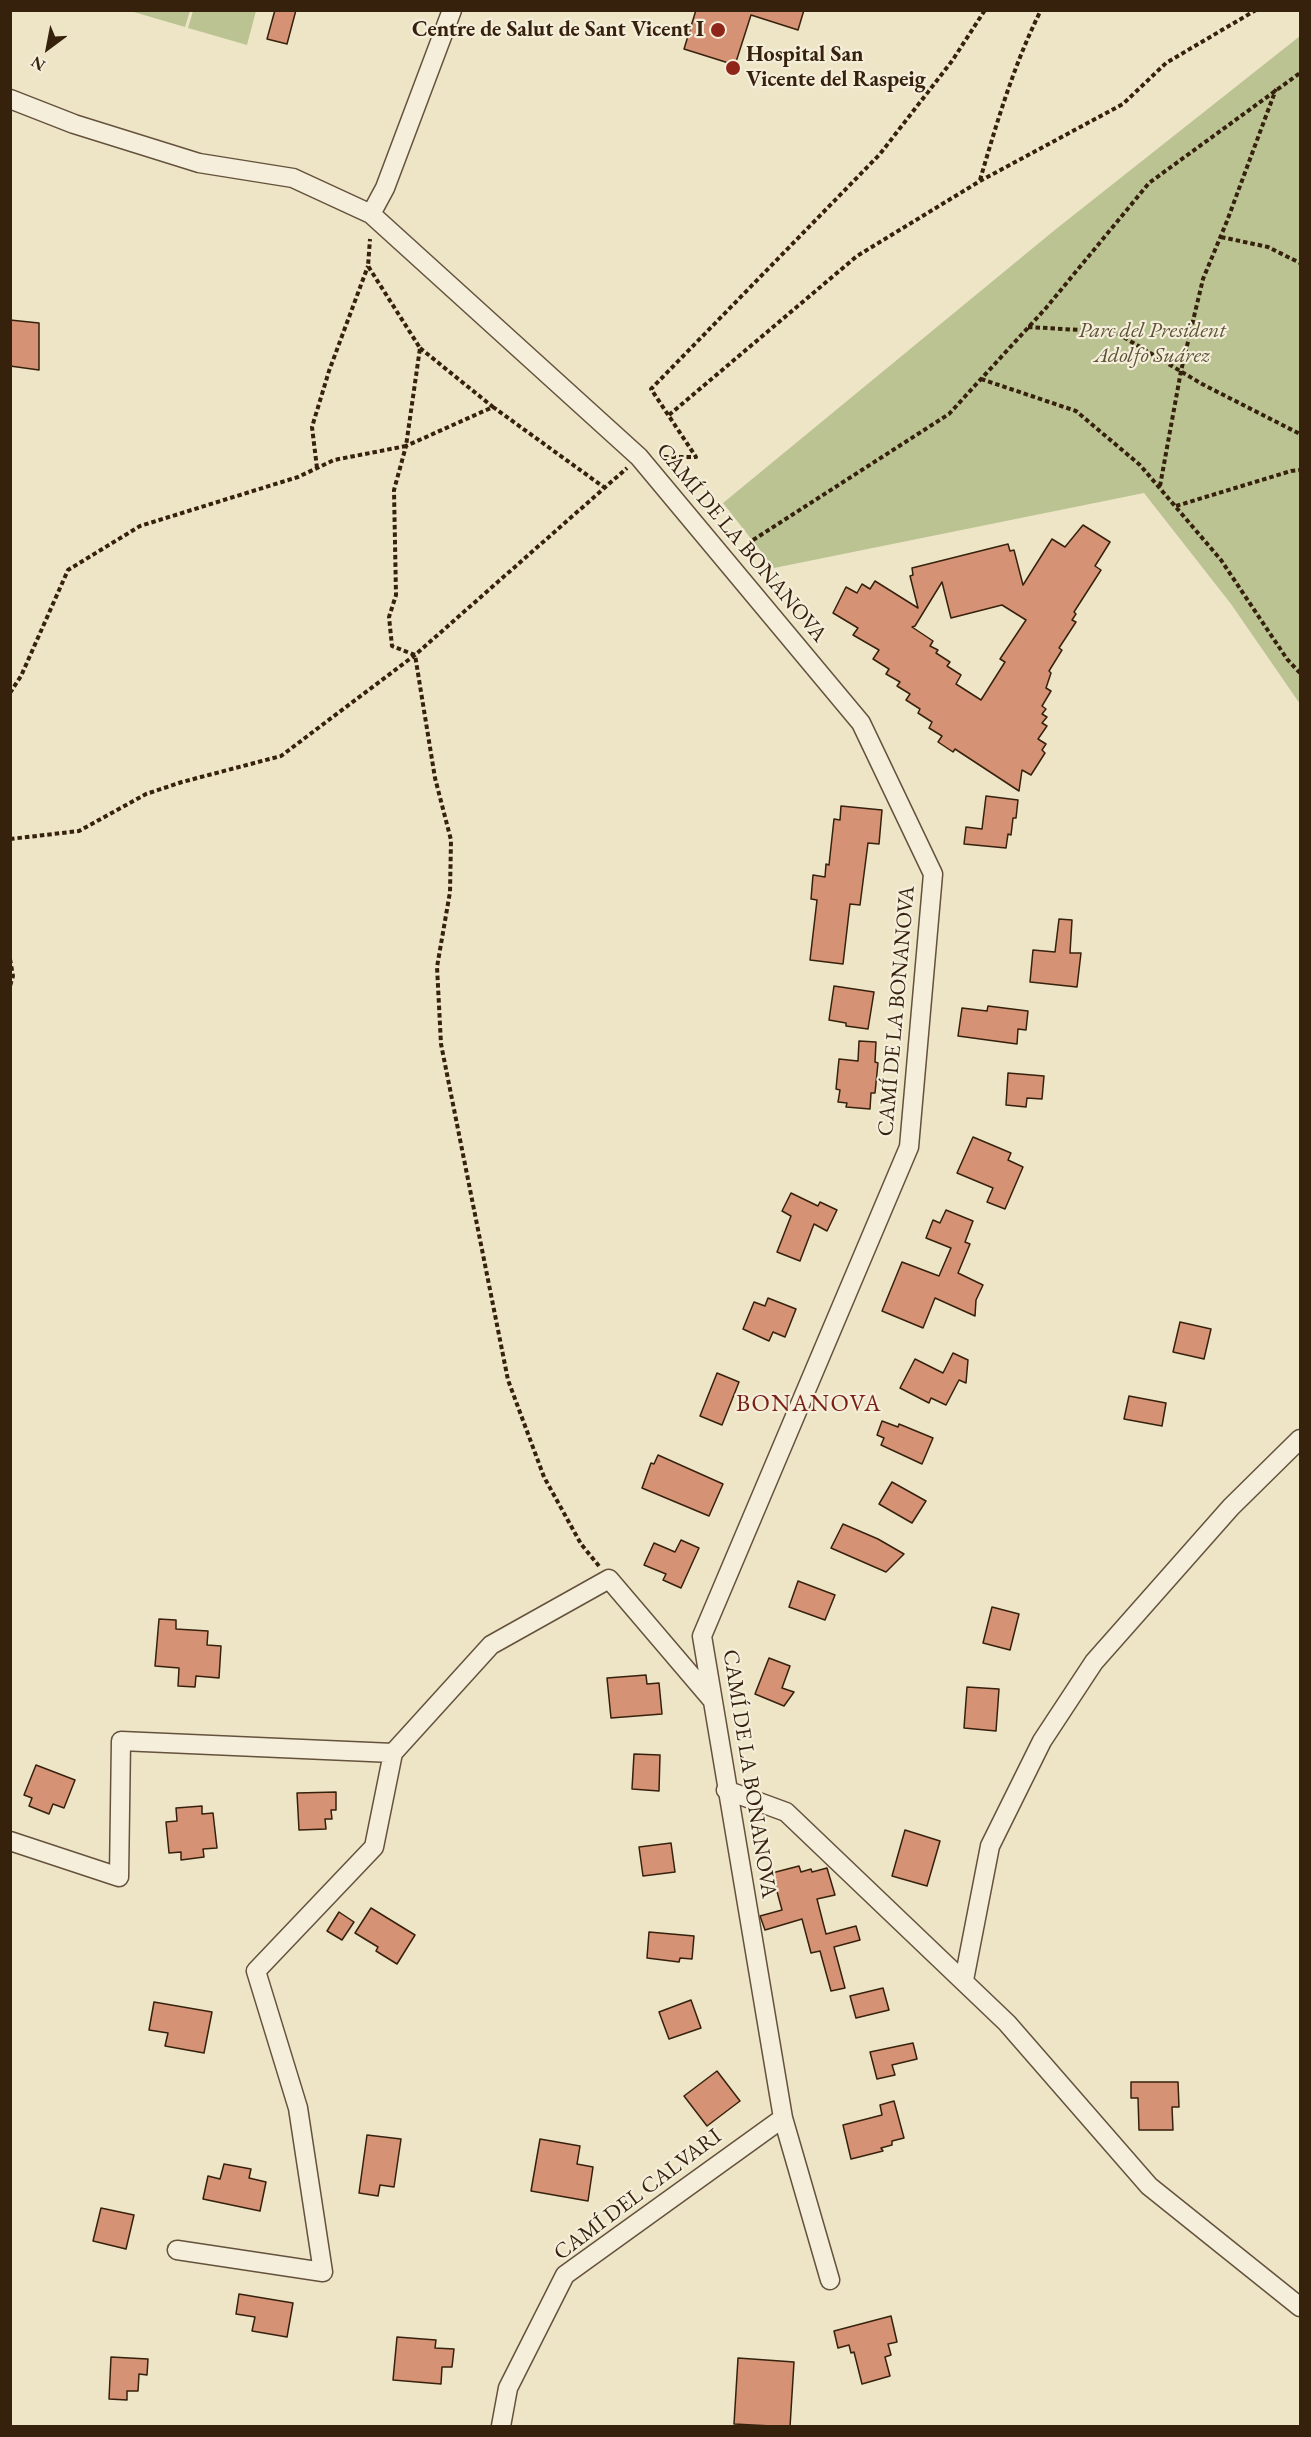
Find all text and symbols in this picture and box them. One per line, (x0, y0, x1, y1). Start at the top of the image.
place label: Centre de Salut de Sant Vicent I (412, 17, 704, 43)
north arrow (18, 18, 78, 78)
marker: Centre de Salut de Sant Vicent I (709, 21, 727, 39)
place label: Hospital San Vicente del Raspeig (746, 42, 926, 94)
text: N (27, 51, 49, 76)
marker: Hospital San Vicente del Raspeig (724, 59, 742, 77)
park label: Parc del President Adolfo Suárez (1078, 318, 1226, 370)
street label: CAMÍ DE LA BONANOVA (650, 438, 832, 648)
street label: CAMÍ DE LA BONANOVA (873, 885, 921, 1137)
district label: BONANOVA (736, 1390, 882, 1418)
street label: CAMÍ DE LA BONANOVA (716, 1648, 782, 1900)
street label: CAMÍ DEL CALVARI (549, 2123, 727, 2267)

